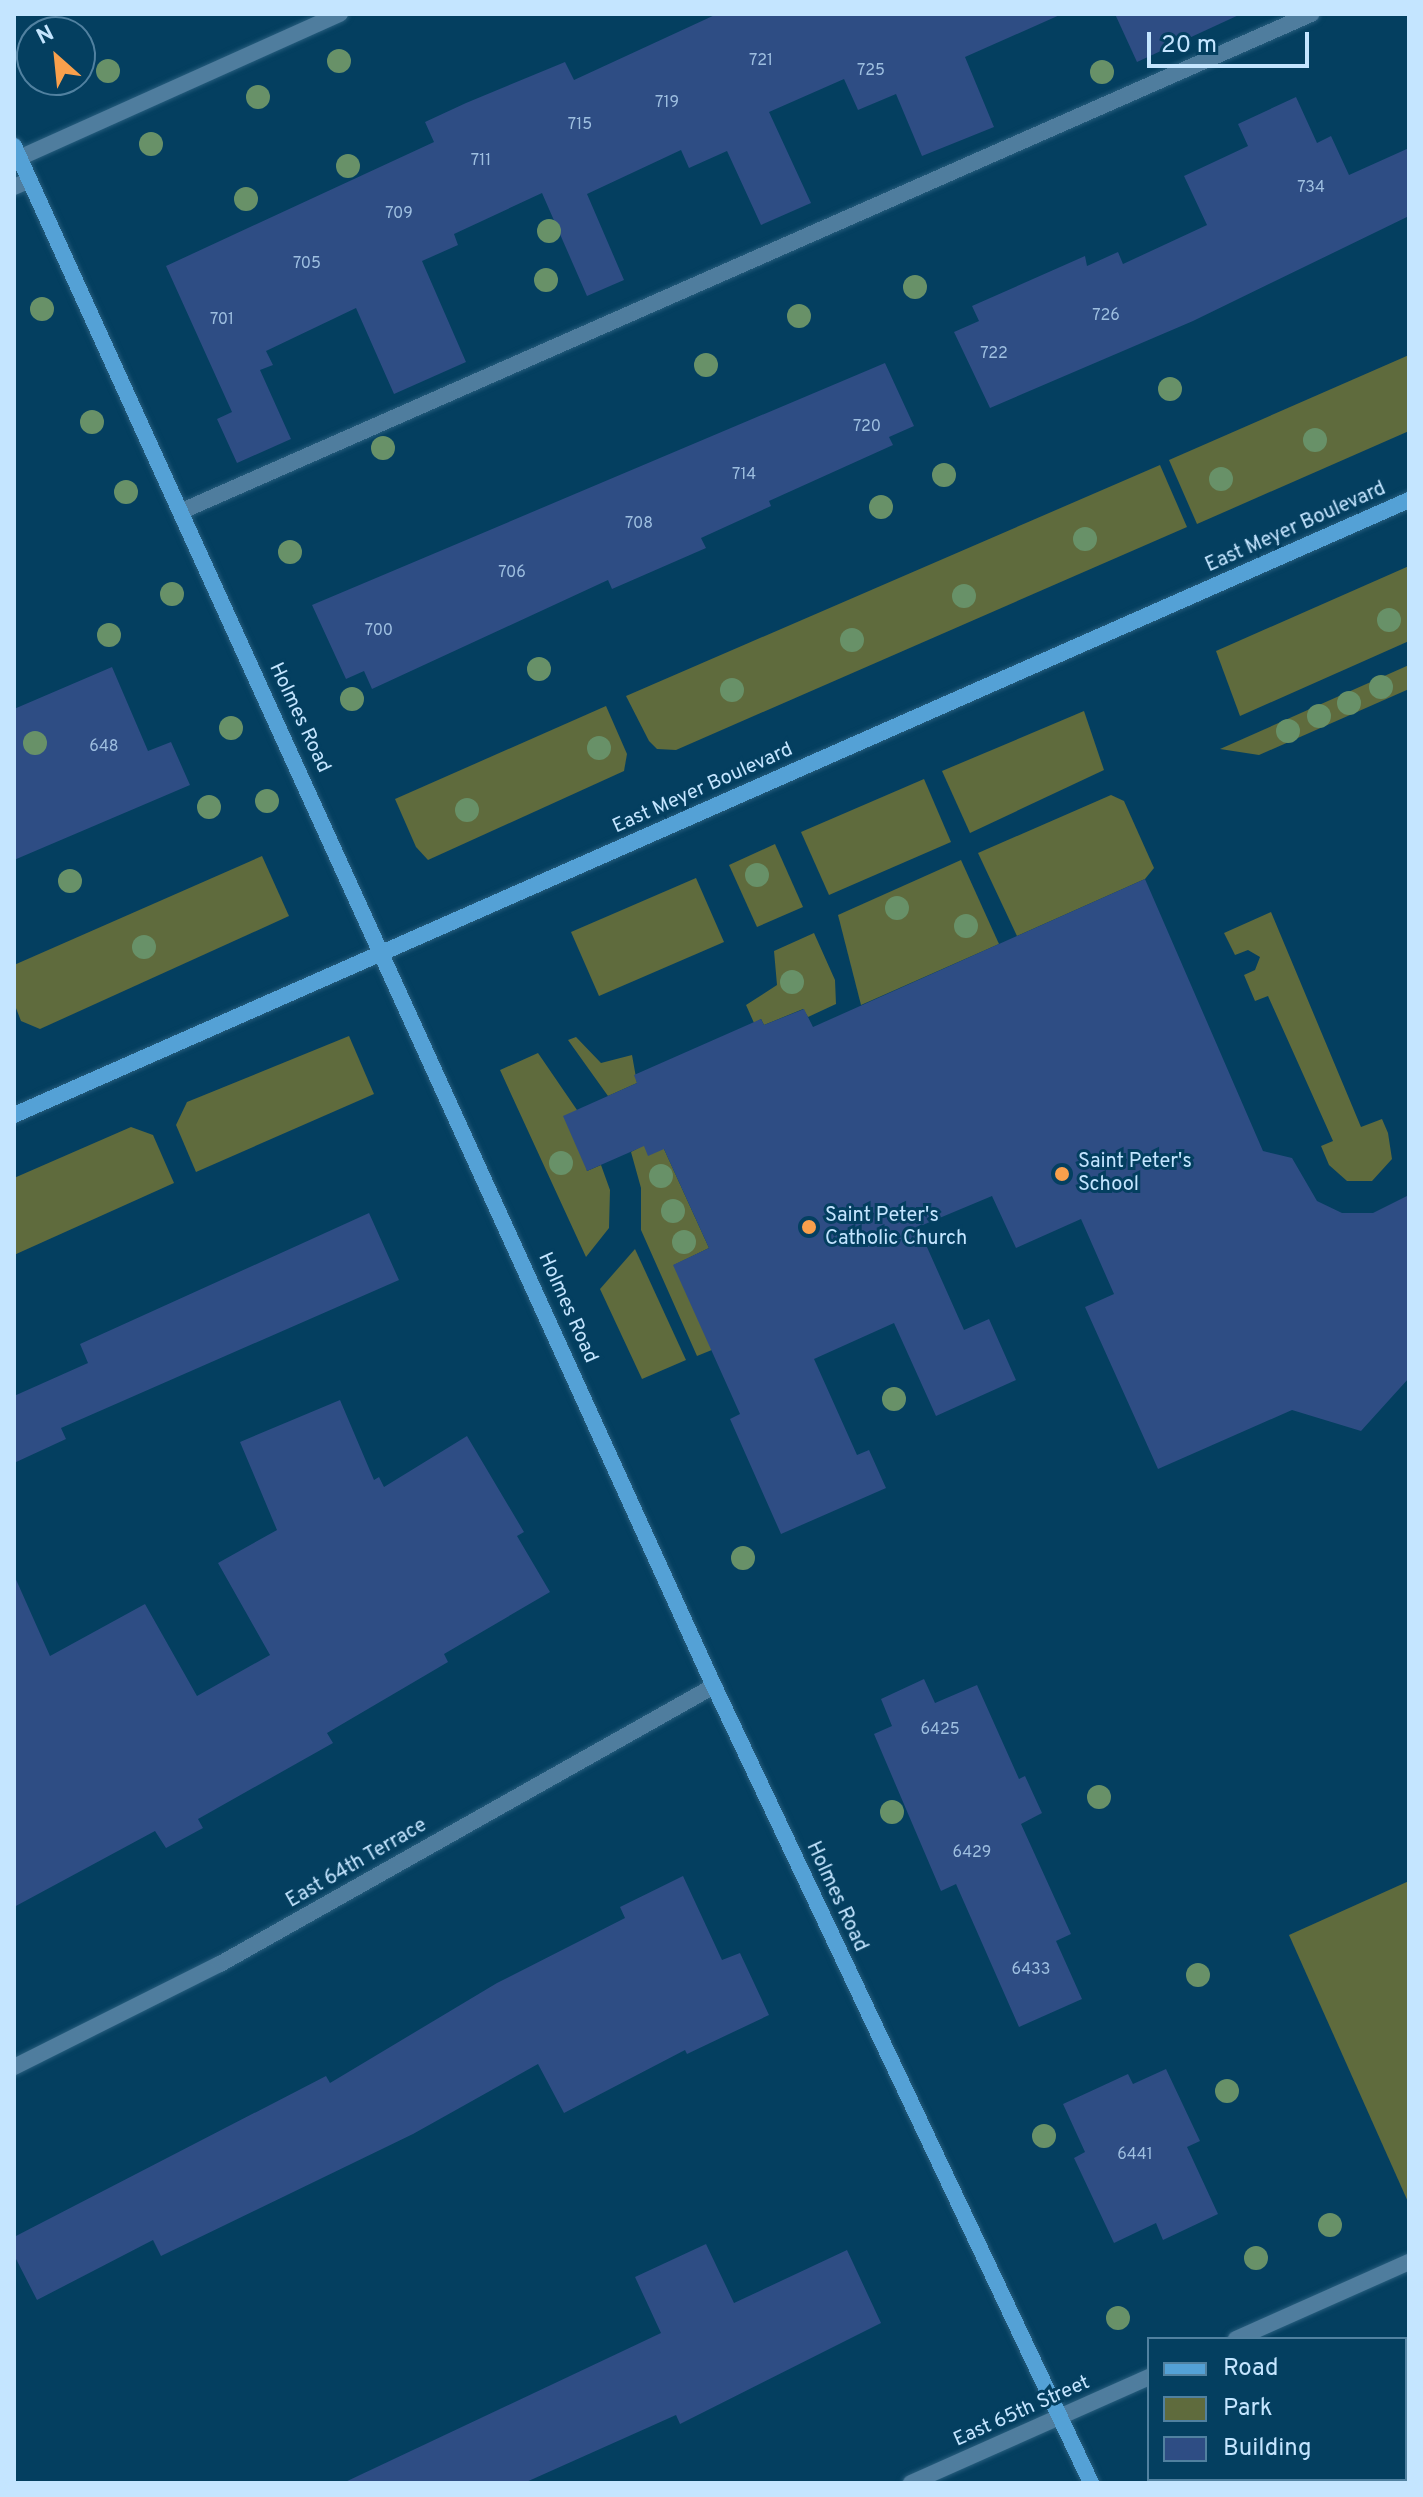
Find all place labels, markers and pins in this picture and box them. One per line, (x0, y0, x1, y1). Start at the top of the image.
place label: Saint Peter's School (1078, 1150, 1192, 1197)
marker: Saint Peter's School (1053, 1165, 1071, 1183)
place label: Saint Peter's Catholic Church (825, 1204, 967, 1251)
marker: Saint Peter's Catholic Church (800, 1218, 818, 1236)

